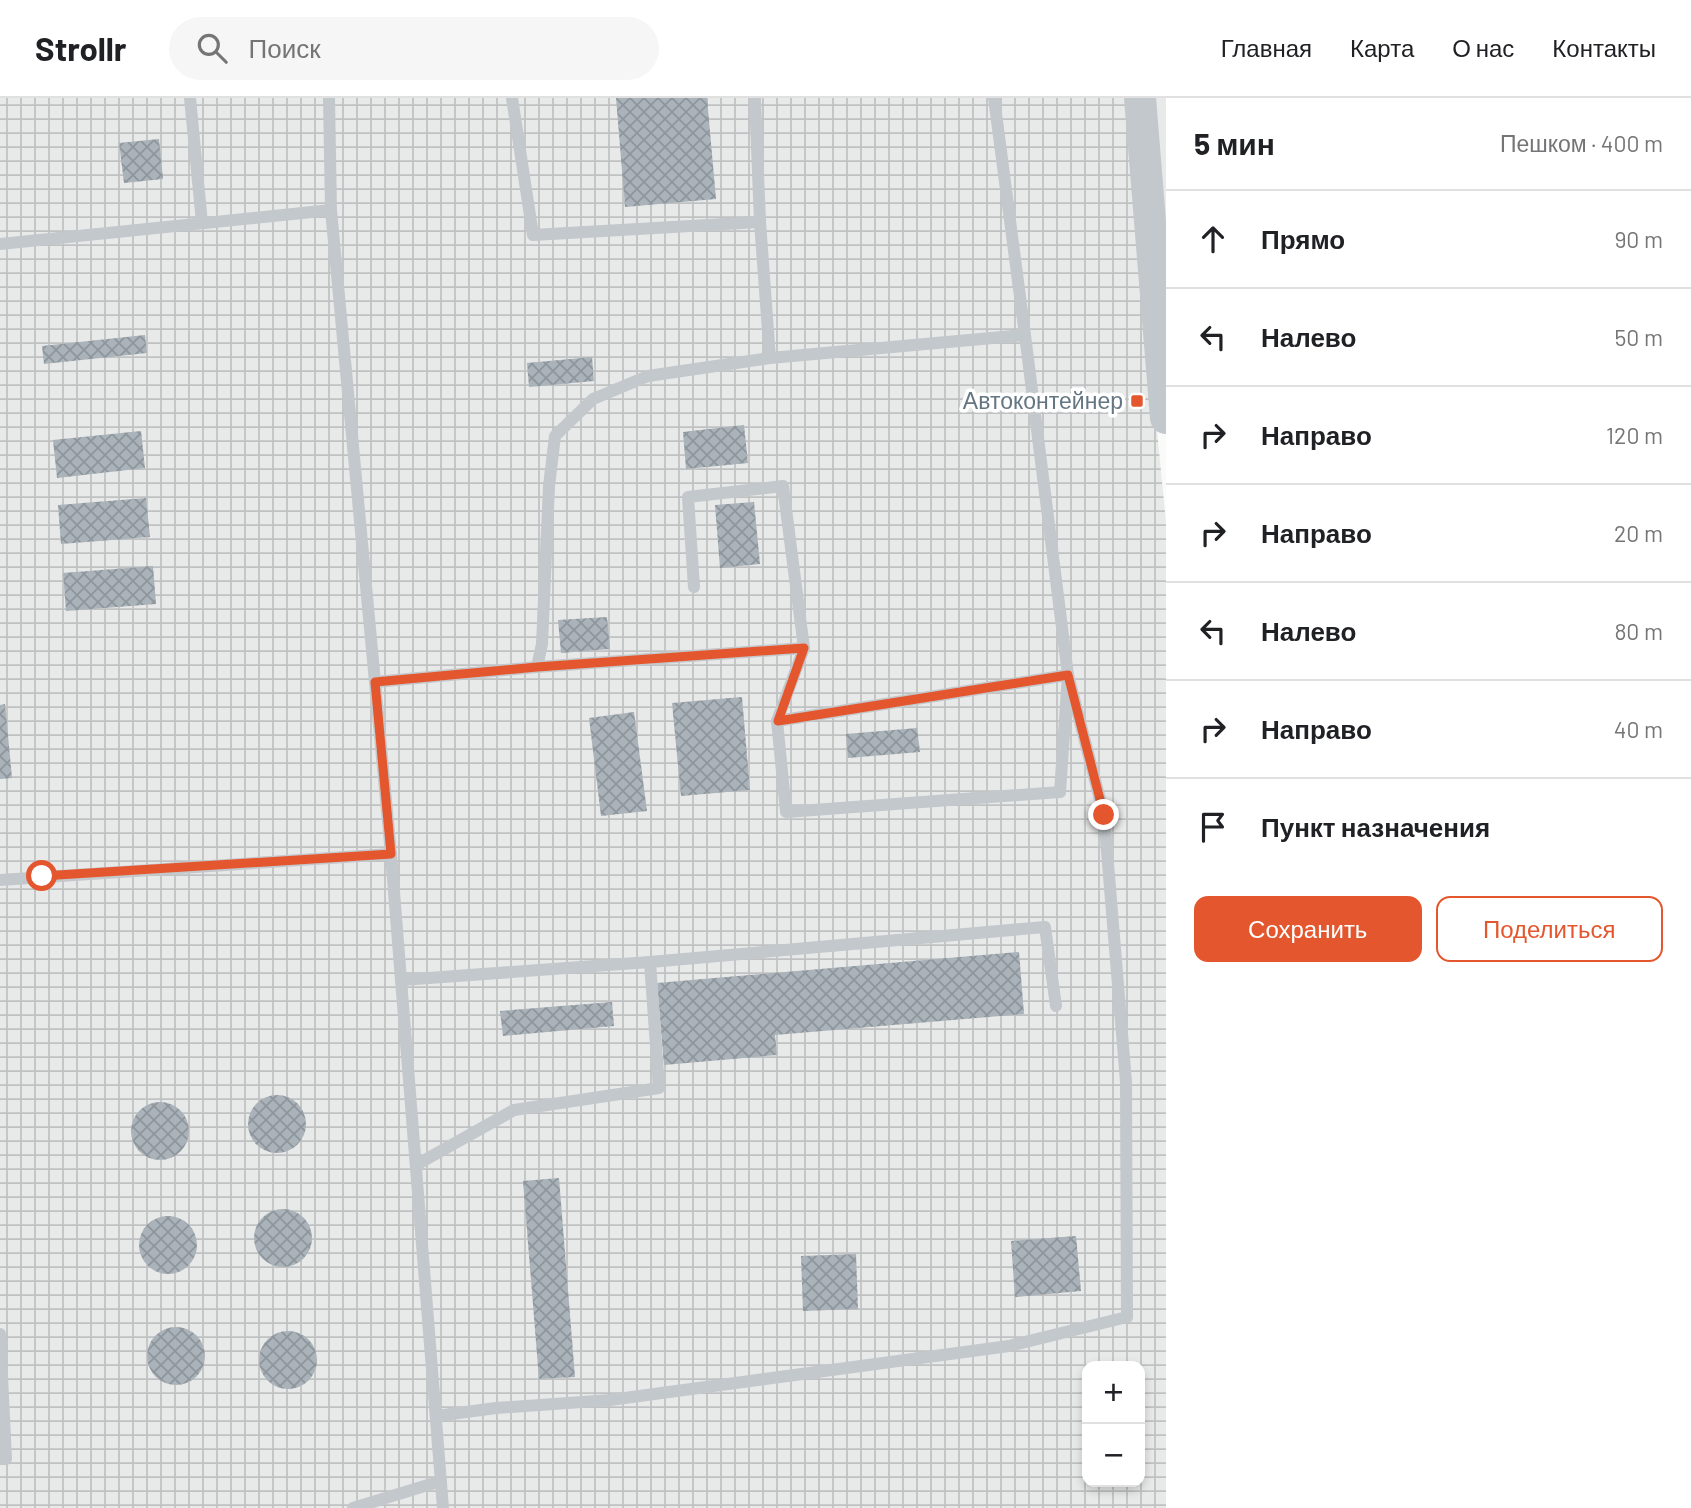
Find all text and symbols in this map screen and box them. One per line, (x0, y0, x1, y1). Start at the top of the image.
search box (169, 17, 659, 80)
text: Strollr (35, 28, 127, 68)
icon: search (193, 29, 231, 67)
text: Поиск (249, 32, 321, 63)
text: Главная (1221, 33, 1312, 62)
text: Карта (1350, 33, 1414, 62)
text: О нас (1452, 33, 1514, 62)
text: Контакты (1552, 33, 1656, 62)
text: 5 мин (1194, 125, 1275, 161)
text: Пешком · 400 m (1500, 129, 1663, 157)
icon: ahead (1194, 220, 1232, 258)
text: Прямо (1261, 223, 1345, 254)
text: 90 m (1614, 225, 1663, 253)
icon: left (1194, 318, 1232, 356)
text: Налево (1261, 321, 1356, 352)
text: 50 m (1615, 323, 1663, 351)
place label: Автоконтейнер (963, 386, 1123, 414)
marker: Автоконтейнер (1129, 393, 1145, 409)
icon: right (1194, 416, 1232, 454)
text: Направо (1261, 419, 1372, 450)
text: 120 m (1606, 421, 1663, 449)
icon: right (1194, 514, 1232, 552)
text: Направо (1261, 517, 1372, 548)
text: 20 m (1614, 519, 1663, 547)
icon: left (1194, 612, 1232, 650)
text: Налево (1261, 615, 1356, 646)
text: 80 m (1614, 617, 1663, 645)
icon: right (1194, 710, 1232, 748)
text: Направо (1261, 713, 1372, 744)
text: 40 m (1614, 715, 1663, 743)
route end (1088, 799, 1119, 830)
icon: arrive (1194, 808, 1232, 846)
text: Пункт назначения (1261, 811, 1490, 842)
route start (26, 860, 57, 891)
button: Сохранить (1194, 896, 1422, 962)
button: Поделиться (1436, 896, 1663, 962)
map controls (1082, 1361, 1145, 1487)
button: + (1082, 1361, 1145, 1424)
button: − (1082, 1424, 1145, 1487)

